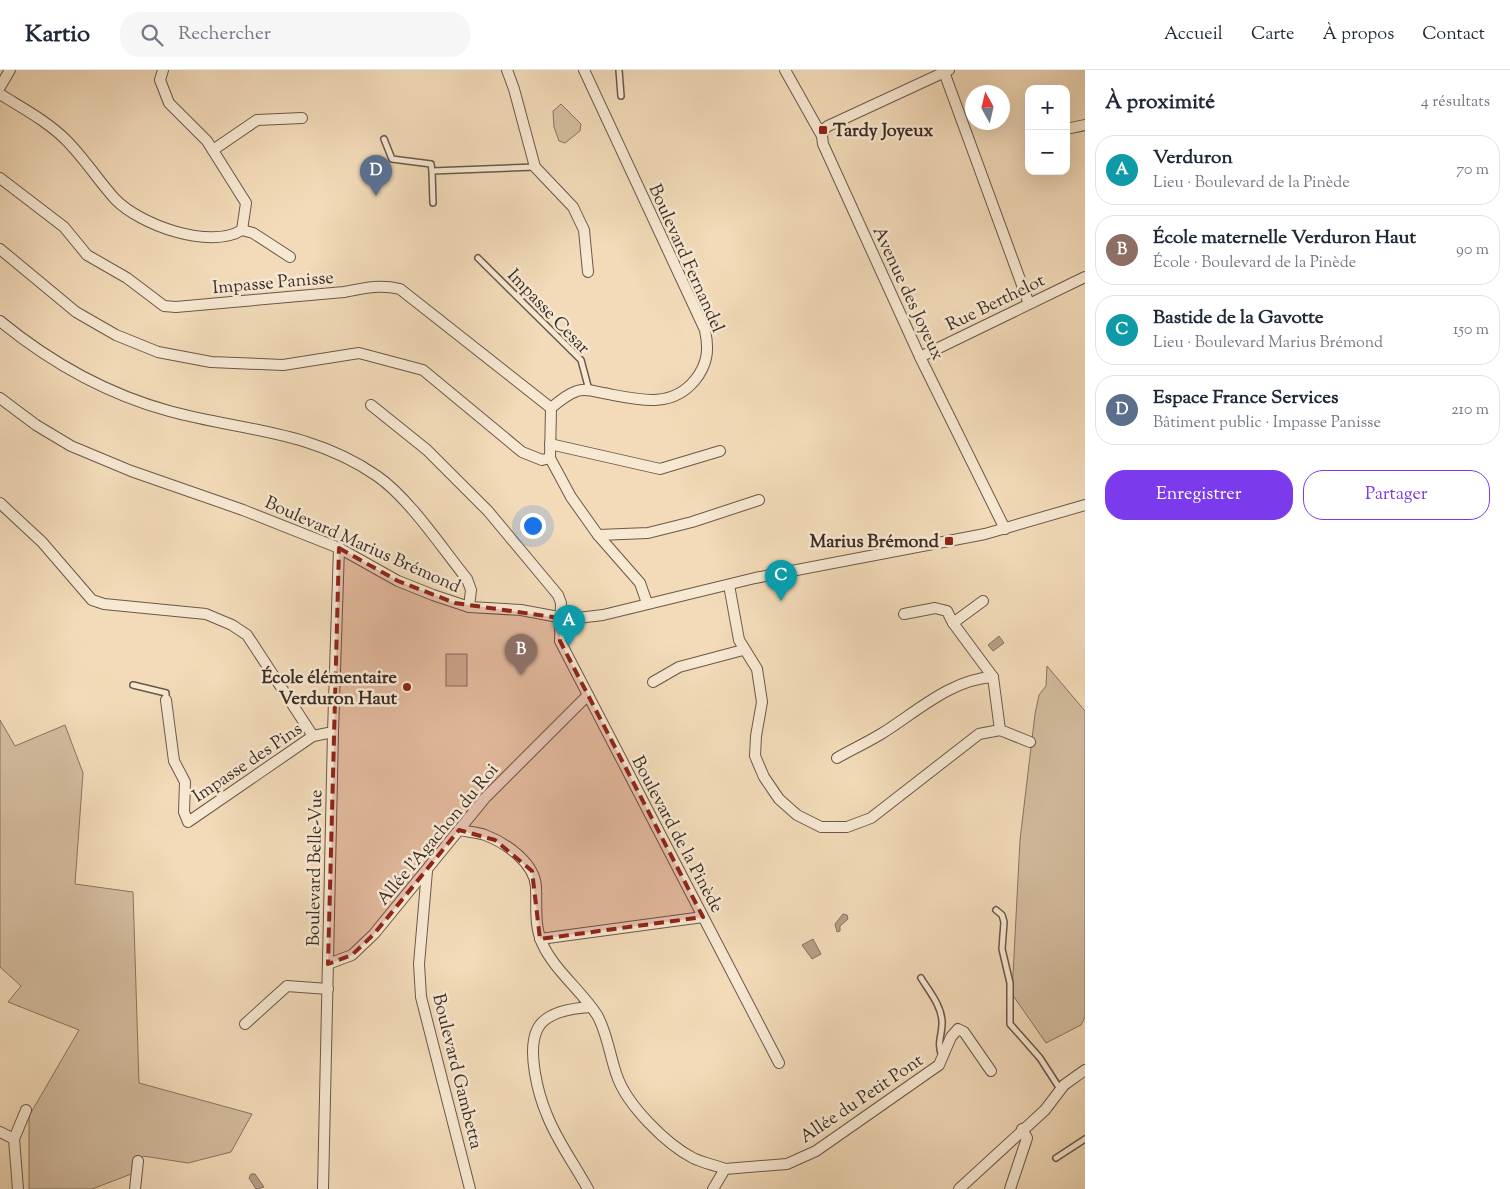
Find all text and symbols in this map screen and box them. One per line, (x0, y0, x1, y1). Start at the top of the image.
search box (120, 12, 470, 57)
text: Kartio (25, 18, 90, 52)
icon: search (138, 21, 166, 49)
text: Rechercher (178, 21, 271, 48)
text: Accueil (1164, 22, 1223, 48)
text: Carte (1251, 22, 1295, 48)
text: À propos (1323, 22, 1394, 48)
text: Contact (1422, 22, 1485, 48)
north arrow (965, 85, 1010, 130)
map controls (1025, 85, 1070, 175)
button: + (1025, 85, 1070, 130)
text: À proximité (1105, 88, 1215, 118)
text: 4 résultats (1421, 91, 1490, 114)
place label: Tardy Joyeux (833, 119, 934, 145)
marker: Tardy Joyeux (817, 124, 829, 136)
button: − (1025, 130, 1070, 175)
text: Verduron (1153, 145, 1233, 172)
pin: D (360, 155, 392, 196)
text: A (1116, 159, 1129, 182)
text: 70 m (1456, 159, 1489, 182)
text: Lieu · Boulevard de la Pinède (1153, 172, 1350, 195)
street label: Boulevard Fernandel (641, 180, 730, 337)
street label: Avenue des Joyeux (865, 223, 950, 365)
text: École maternelle Verduron Haut (1153, 225, 1416, 252)
text: B (1117, 239, 1127, 262)
text: 90 m (1456, 239, 1489, 262)
text: École · Boulevard de la Pinède (1153, 252, 1356, 275)
street label: Impasse Cesar (500, 264, 595, 361)
street label: Impasse Panisse (211, 266, 335, 302)
street label: Rue Berthelot (942, 269, 1050, 339)
text: Bastide de la Gavotte (1153, 305, 1324, 332)
text: C (1116, 319, 1128, 342)
text: 150 m (1453, 319, 1489, 342)
text: Lieu · Boulevard Marius Brémond (1153, 332, 1383, 355)
text: Espace France Services (1153, 385, 1339, 412)
text: D (1116, 399, 1128, 422)
text: 210 m (1451, 399, 1489, 422)
text: Bâtiment public · Impasse Panisse (1153, 412, 1381, 435)
button: Enregistrer (1105, 470, 1293, 520)
button: Partager (1303, 470, 1490, 520)
street label: Boulevard Marius Brémond (260, 491, 464, 601)
your location (520, 513, 546, 539)
place label: Marius Brémond (810, 530, 940, 556)
marker: Marius Brémond (943, 535, 955, 547)
pin: C (765, 560, 797, 601)
pin: A (553, 605, 585, 646)
pin: B (505, 634, 537, 675)
place label: École élémentaire Verduron Haut (261, 665, 398, 713)
marker: École élémentaire Verduron Haut (401, 681, 413, 693)
street label: Impasse des Pins (188, 717, 308, 810)
street label: Boulevard de la Pinède (624, 752, 729, 918)
street label: Allée l'Agachon du Roi (371, 759, 506, 912)
street label: Boulevard Belle-Vue (302, 789, 330, 947)
street label: Boulevard Gambetta (424, 991, 488, 1152)
street label: Allée du Petit Pont (795, 1049, 929, 1151)

